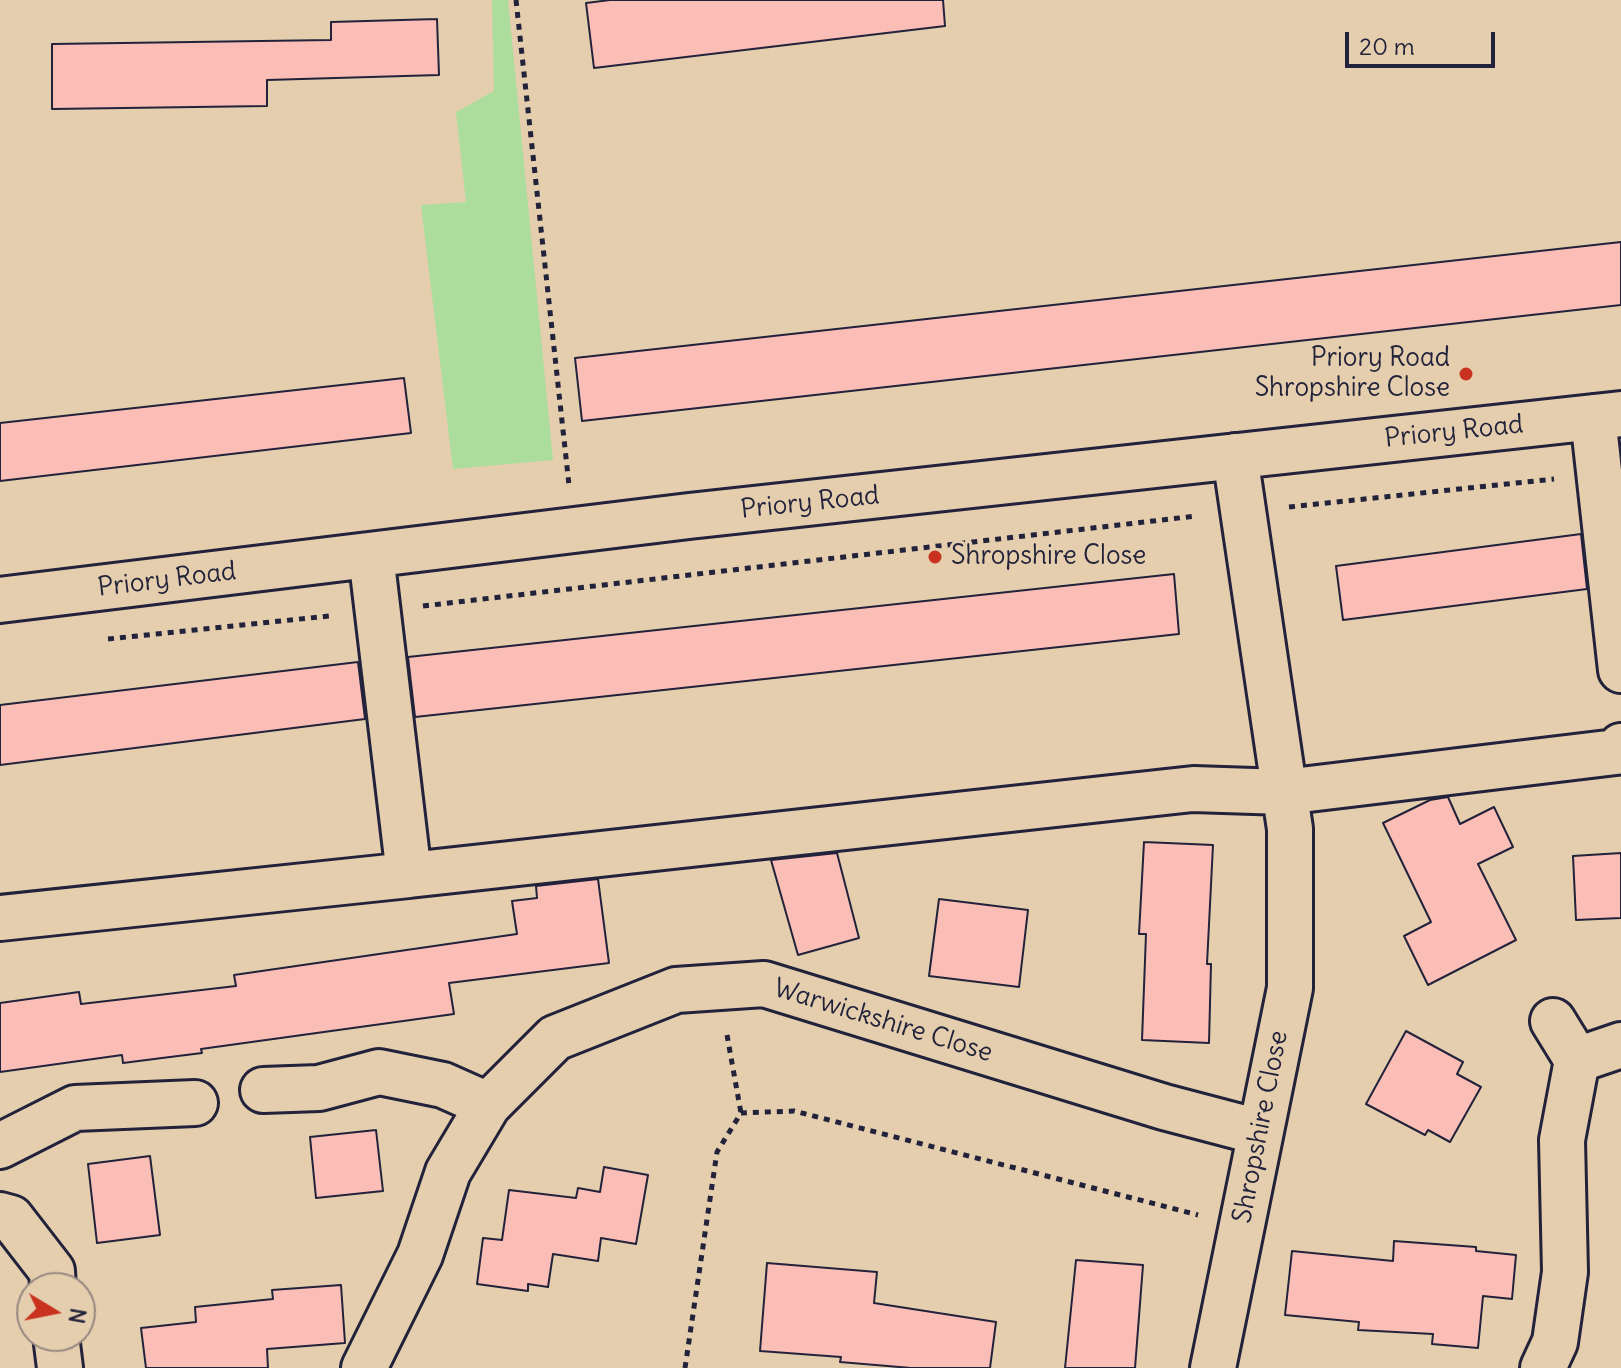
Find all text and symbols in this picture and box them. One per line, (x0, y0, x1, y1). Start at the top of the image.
scale bar (1349, 16, 1499, 66)
text: 20 m (1359, 31, 1415, 61)
place label: Priory Road Shropshire Close (1255, 343, 1450, 404)
marker: Priory Road Shropshire Close (1457, 365, 1475, 383)
street label: Priory Road (1383, 409, 1525, 455)
street label: Priory Road (739, 480, 881, 526)
place label: Shropshire Close (951, 541, 1146, 573)
marker: Shropshire Close (926, 548, 944, 566)
street label: Priory Road (96, 556, 238, 604)
street label: Warwickshire Close (770, 973, 996, 1069)
street label: Shropshire Close (1227, 1028, 1295, 1226)
north arrow (16, 1272, 96, 1352)
text: N (63, 1306, 93, 1326)

